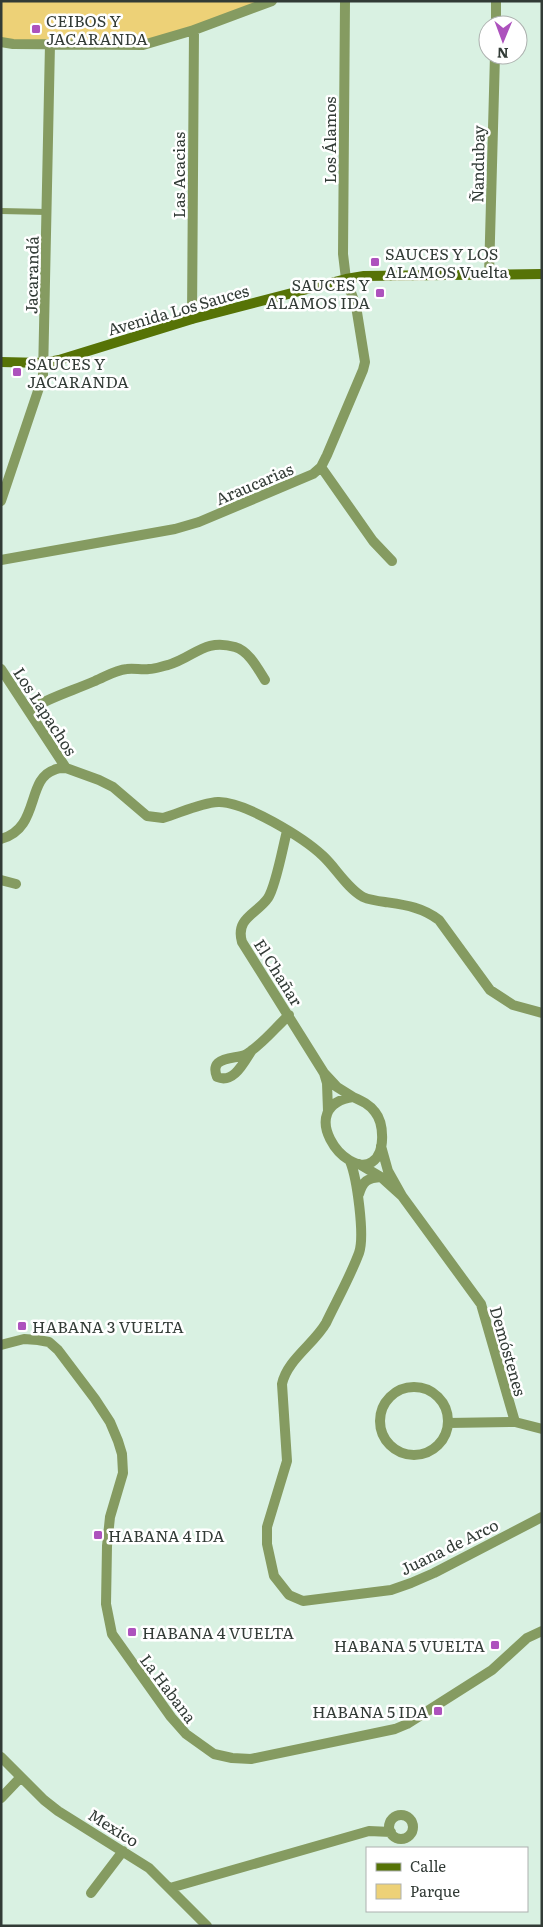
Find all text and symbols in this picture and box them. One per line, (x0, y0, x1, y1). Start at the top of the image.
place label: CEIBOS Y JACARANDA (46, 8, 148, 50)
north arrow (478, 15, 528, 65)
marker: CEIBOS Y JACARANDA (30, 23, 42, 35)
text: N (496, 44, 509, 64)
street label: Los Álamos (317, 96, 341, 184)
street label: Ñandubay (464, 124, 490, 203)
street label: Las Acacias (166, 132, 190, 218)
street label: Jacarandá (18, 235, 44, 314)
place label: SAUCES Y LOS ALAMOS Vuelta (385, 241, 509, 283)
marker: SAUCES Y LOS ALAMOS Vuelta (369, 256, 381, 268)
place label: SAUCES Y ALAMOS IDA (266, 272, 371, 314)
street label: Avenida Los Sauces (105, 277, 251, 341)
marker: SAUCES Y ALAMOS IDA (374, 287, 386, 299)
place label: SAUCES Y JACARANDA (27, 351, 129, 393)
marker: SAUCES Y JACARANDA (11, 366, 23, 378)
street label: Araucarias (211, 456, 297, 510)
street label: Los Lapachos (8, 662, 84, 760)
street label: El Chañar (249, 934, 309, 1011)
street label: Demóstenes (485, 1303, 533, 1399)
place label: HABANA 3 VUELTA (32, 1314, 184, 1338)
marker: HABANA 3 VUELTA (16, 1320, 28, 1332)
street label: Juana de Arco (396, 1512, 502, 1580)
place label: HABANA 4 IDA (108, 1523, 225, 1547)
marker: HABANA 4 IDA (92, 1529, 104, 1541)
place label: HABANA 4 VUELTA (142, 1620, 294, 1644)
marker: HABANA 4 VUELTA (126, 1626, 138, 1638)
place label: HABANA 5 VUELTA (334, 1633, 485, 1657)
marker: HABANA 5 VUELTA (489, 1639, 501, 1651)
street label: La Habana (135, 1648, 203, 1728)
place label: HABANA 5 IDA (312, 1699, 428, 1723)
marker: HABANA 5 IDA (432, 1705, 444, 1717)
street label: Mexico (84, 1802, 144, 1852)
legend (366, 1847, 528, 1912)
text: Calle (410, 1854, 446, 1877)
text: Parque (410, 1879, 460, 1902)

